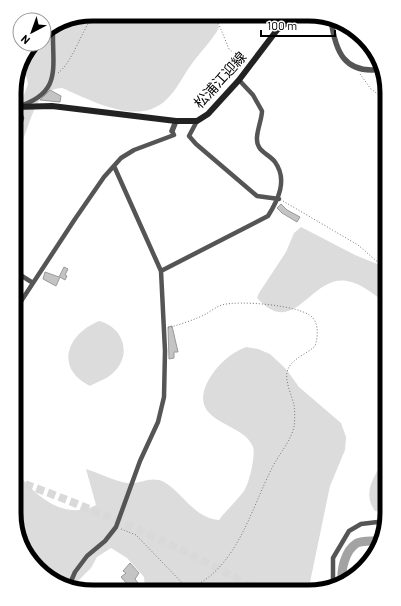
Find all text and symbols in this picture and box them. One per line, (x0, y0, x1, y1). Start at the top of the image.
north arrow (12, 12, 52, 52)
scale bar (261, 12, 335, 38)
text: 100 m (267, 18, 297, 32)
text: N (18, 33, 32, 47)
street label: 松浦江迎線 (190, 48, 249, 111)

